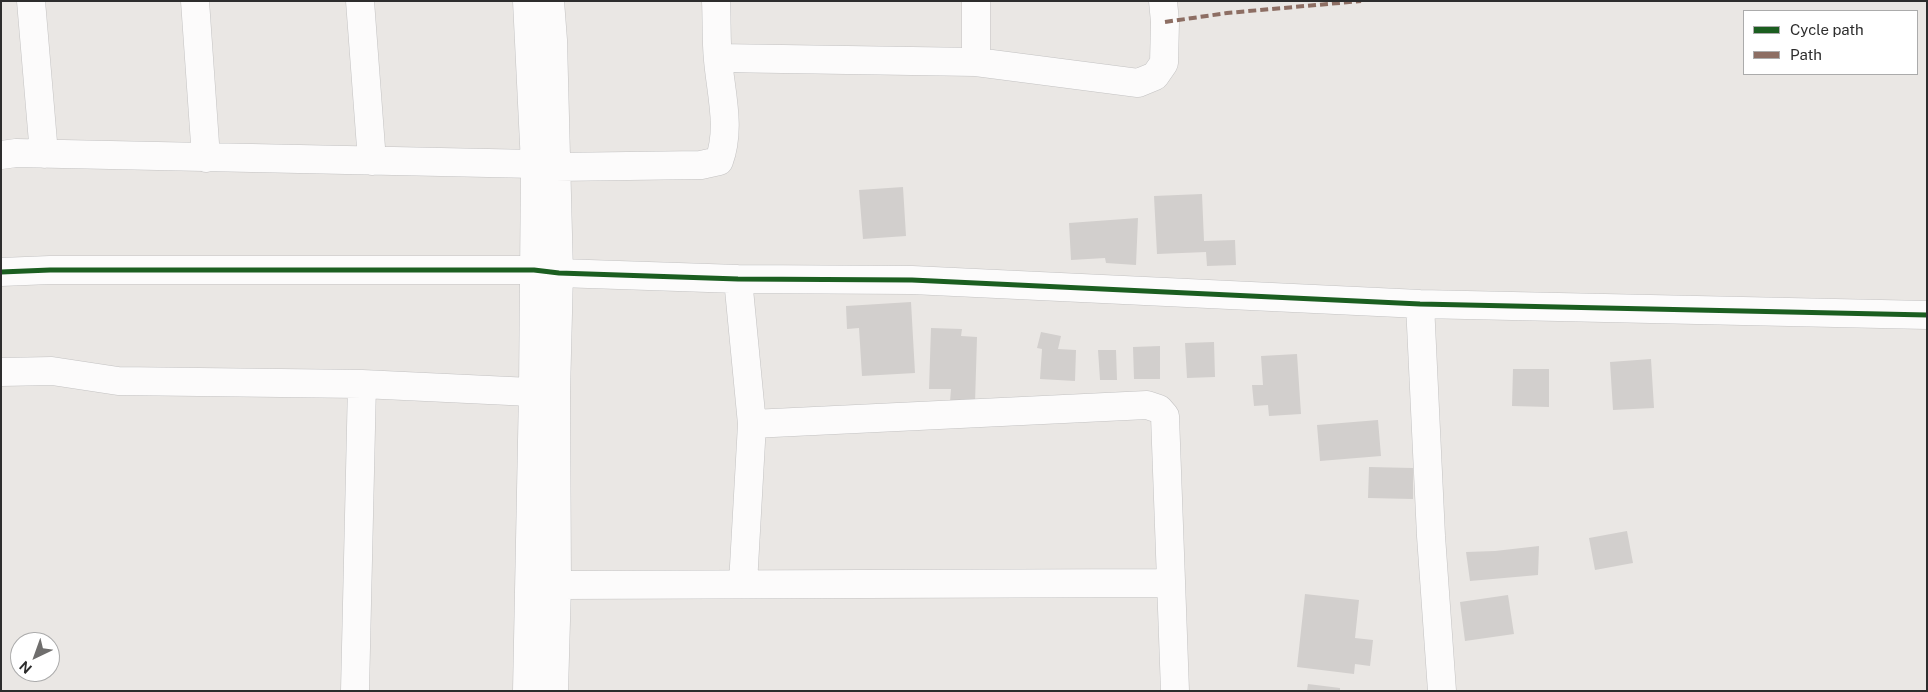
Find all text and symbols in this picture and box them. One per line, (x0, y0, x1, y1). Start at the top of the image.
legend (1743, 10, 1918, 75)
text: Cycle path (1790, 21, 1864, 38)
text: Path (1790, 46, 1822, 63)
north arrow (10, 632, 60, 682)
text: N (16, 658, 35, 677)

